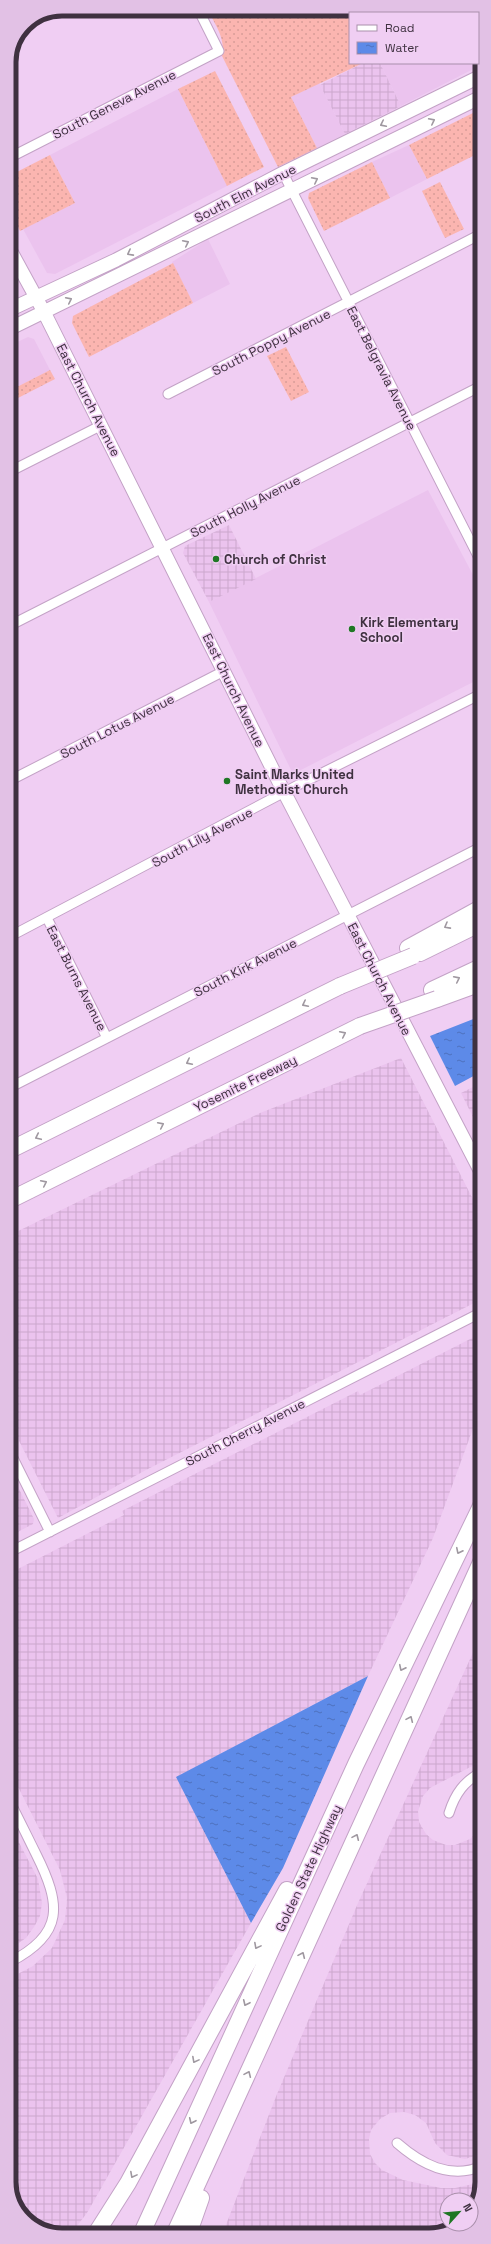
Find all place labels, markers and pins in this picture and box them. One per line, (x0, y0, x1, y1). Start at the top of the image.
place label: Church of Christ (224, 551, 327, 568)
marker: Church of Christ (211, 554, 221, 564)
place label: Kirk Elementary School (360, 614, 459, 646)
marker: Kirk Elementary School (347, 624, 357, 634)
place label: Saint Marks United Methodist Church (235, 766, 354, 798)
marker: Saint Marks United Methodist Church (222, 776, 232, 786)

